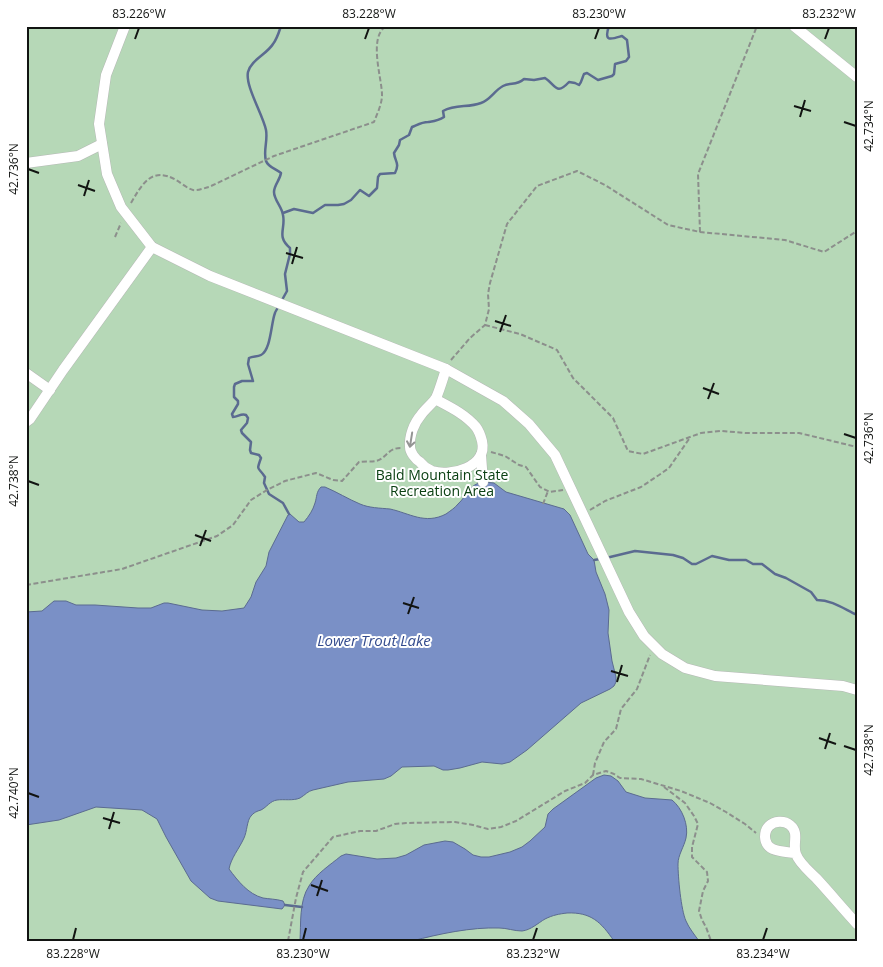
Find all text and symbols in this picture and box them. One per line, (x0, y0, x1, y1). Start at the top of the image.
text: 83.226°W (112, 5, 166, 22)
text: 83.228°W (342, 5, 396, 22)
text: 83.230°W (572, 5, 626, 22)
text: 83.232°W (802, 5, 856, 22)
text: 42.734°N (860, 100, 877, 152)
text: 42.736°N (5, 143, 22, 195)
text: 42.736°N (860, 412, 877, 464)
one-way arrow (406, 432, 416, 448)
text: 42.738°N (5, 455, 22, 507)
park label: Bald Mountain State Recreation Area (376, 465, 508, 500)
water label: Lower Trout Lake (317, 630, 431, 650)
text: 42.738°N (860, 724, 877, 776)
text: 42.740°N (5, 767, 22, 819)
text: 83.228°W (46, 945, 100, 962)
text: 83.230°W (276, 945, 330, 962)
text: 83.232°W (506, 945, 560, 962)
text: 83.234°W (736, 945, 790, 962)

